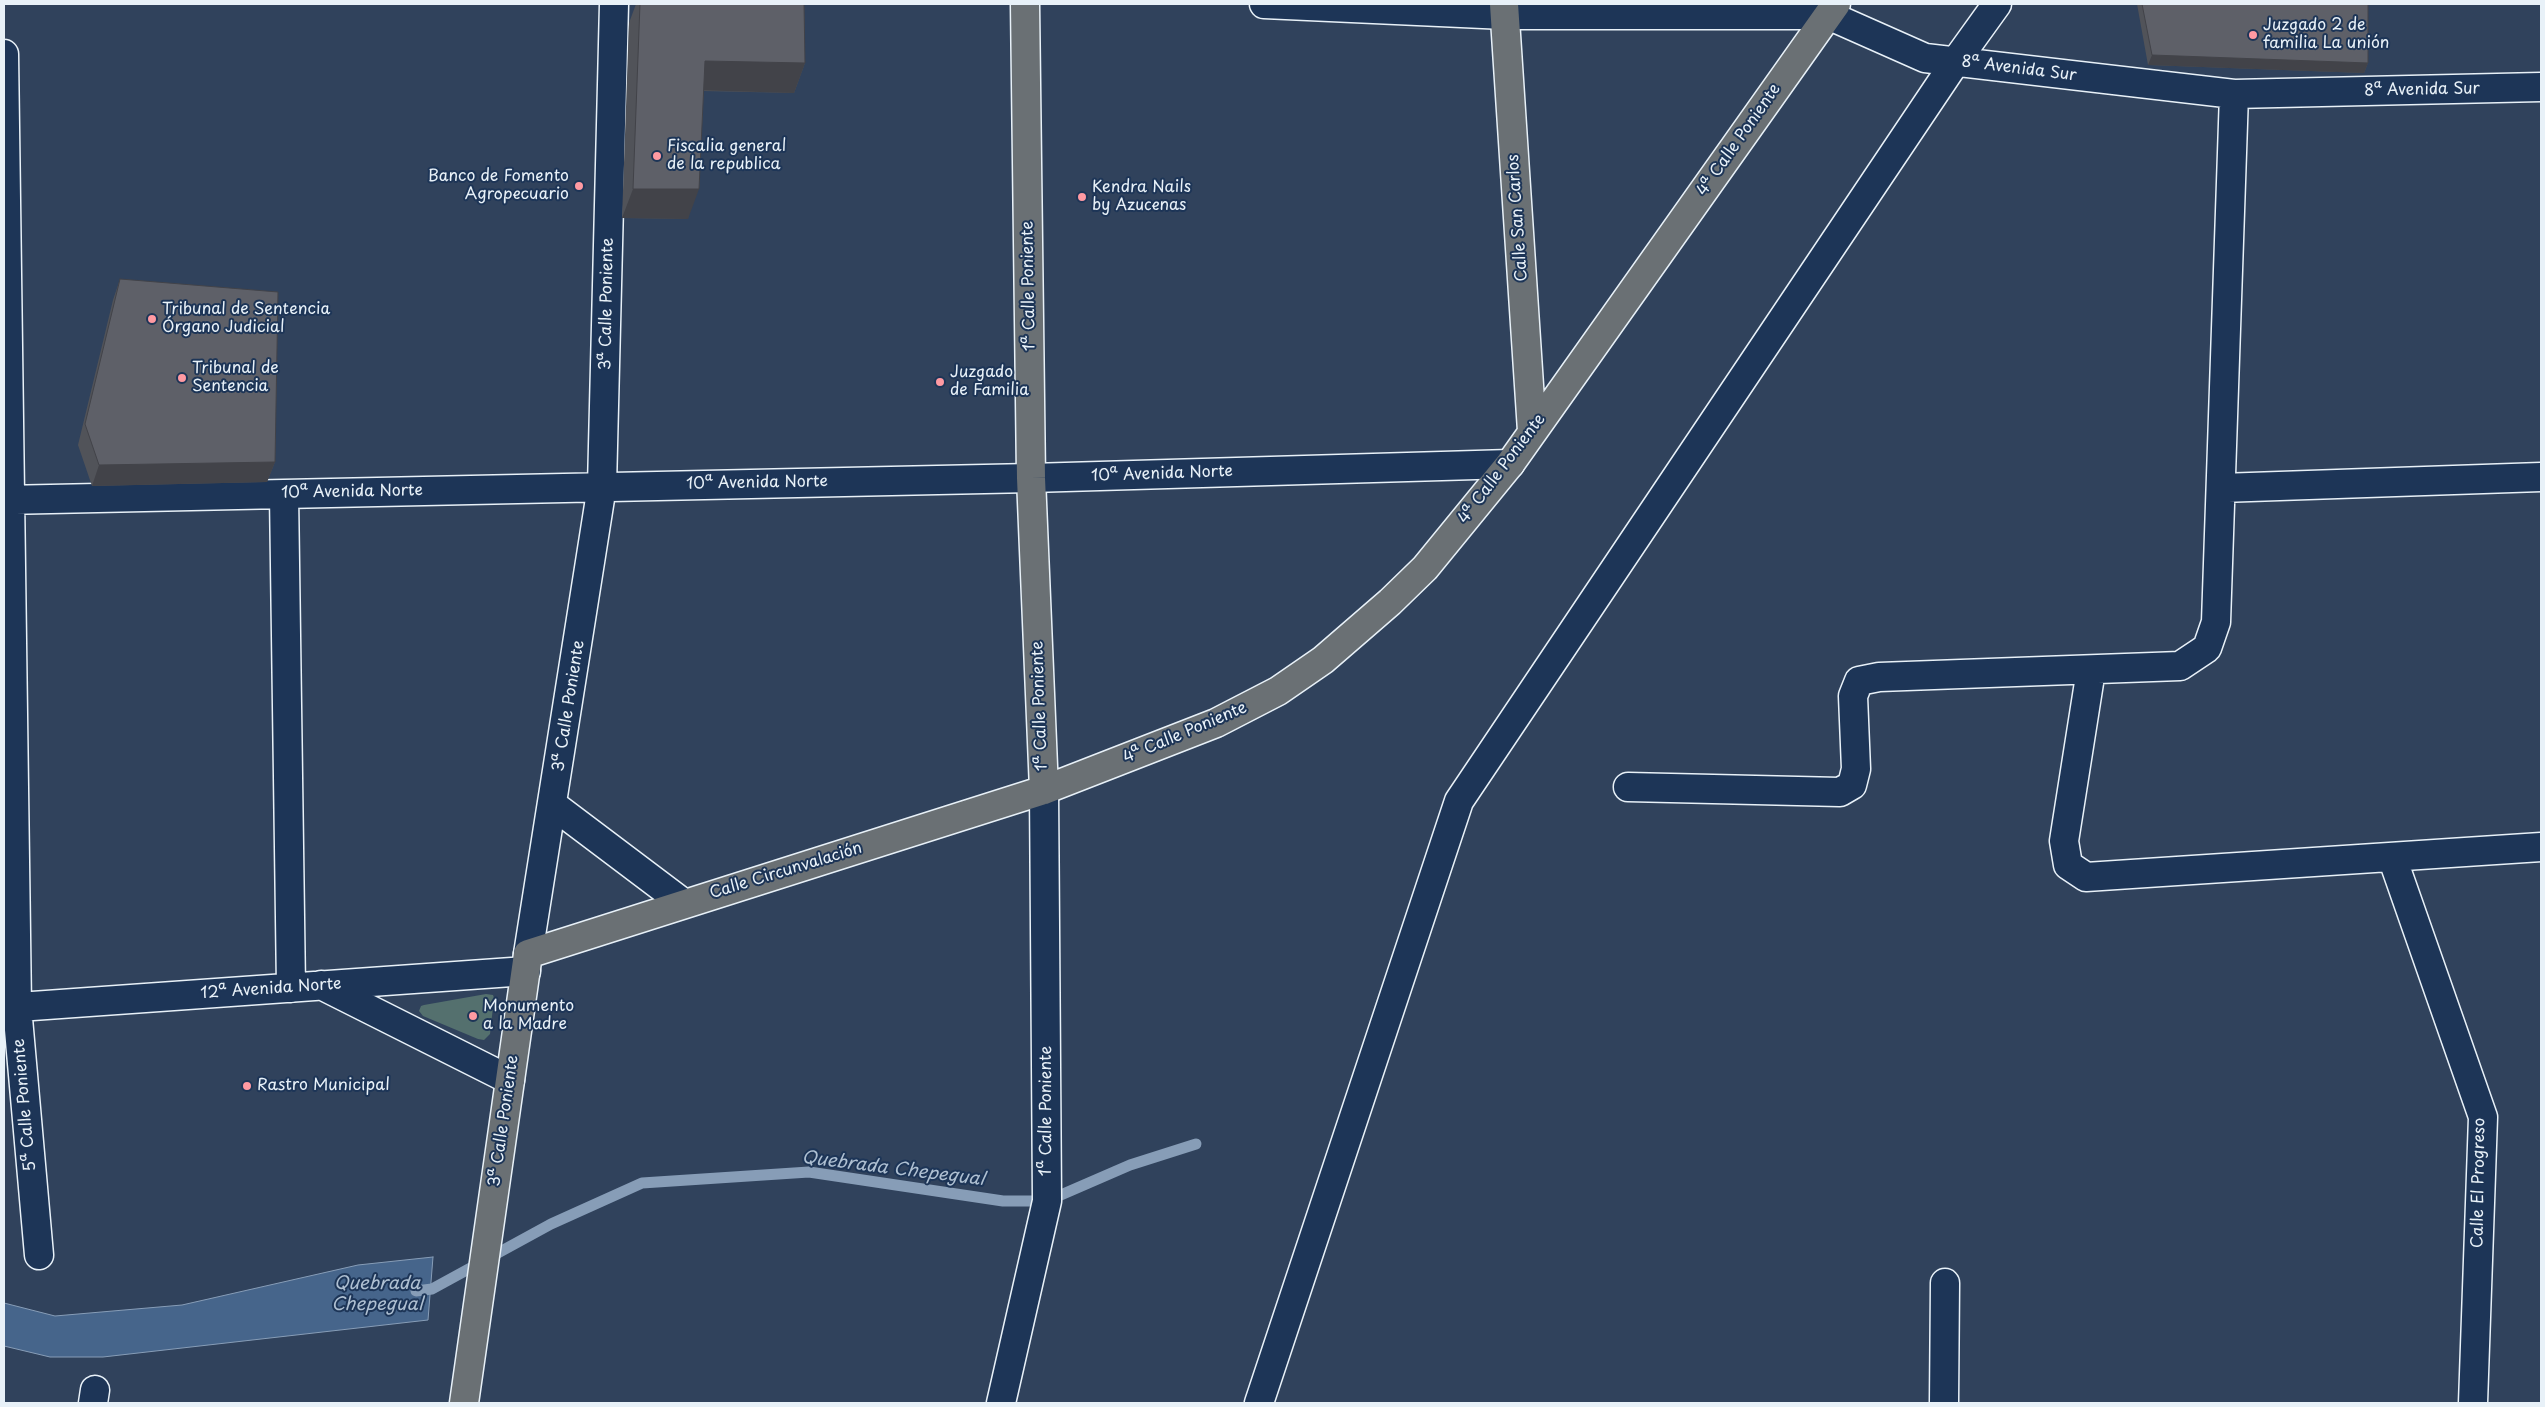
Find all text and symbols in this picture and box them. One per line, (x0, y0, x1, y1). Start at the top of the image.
place label: Juzgado 2 de familia La unión (2263, 16, 2389, 54)
marker: Juzgado 2 de familia La unión (2247, 29, 2259, 41)
street label: 8ª Avenida Sur (1960, 52, 2078, 86)
street label: 8ª Avenida Sur (2364, 79, 2480, 101)
street label: 4ª Calle Poniente (1693, 80, 1785, 200)
place label: Fiscalia general de la republica (667, 137, 786, 175)
marker: Fiscalia general de la republica (651, 150, 663, 162)
street label: Calle San Carlos (1504, 154, 1532, 282)
place label: Banco de Fomento Agropecuario (428, 167, 569, 205)
place label: Kendra Nails by Azucenas (1092, 178, 1191, 216)
marker: Banco de Fomento Agropecuario (573, 180, 585, 192)
marker: Kendra Nails by Azucenas (1076, 191, 1088, 203)
street label: 1ª Calle Poniente (1018, 221, 1040, 351)
street label: 3ª Calle Poniente (596, 238, 618, 370)
place label: Tribunal de Sentencia Órgano Judicial (162, 300, 330, 338)
marker: Tribunal de Sentencia Órgano Judicial (146, 313, 158, 325)
place label: Tribunal de Sentencia (192, 359, 279, 397)
place label: Juzgado de Familia (950, 363, 1029, 401)
marker: Tribunal de Sentencia (176, 372, 188, 384)
marker: Juzgado de Familia (934, 376, 946, 388)
street label: 4ª Calle Poniente (1454, 410, 1550, 528)
street label: 10ª Avenida Norte (1091, 462, 1233, 486)
street label: 10ª Avenida Norte (686, 472, 828, 494)
street label: 10ª Avenida Norte (281, 481, 423, 503)
street label: 3ª Calle Poniente (549, 639, 589, 773)
street label: 1ª Calle Poniente (1028, 641, 1052, 771)
street label: 4ª Calle Poniente (1120, 698, 1250, 768)
street label: Calle Circunvalación (707, 839, 865, 903)
street label: 12ª Avenida Norte (200, 974, 342, 1004)
place label: Monumento a la Madre (483, 997, 574, 1035)
marker: Monumento a la Madre (467, 1010, 479, 1022)
street label: 5ª Calle Poniente (10, 1038, 40, 1172)
street label: 1ª Calle Poniente (1037, 1046, 1057, 1176)
street label: 3ª Calle Poniente (485, 1054, 523, 1188)
place label: Rastro Municipal (257, 1076, 390, 1096)
marker: Rastro Municipal (241, 1080, 253, 1092)
street label: Calle El Progreso (2468, 1118, 2490, 1248)
water label: Quebrada Chepegual (800, 1147, 986, 1191)
water label: Quebrada Chepegual (331, 1273, 423, 1316)

